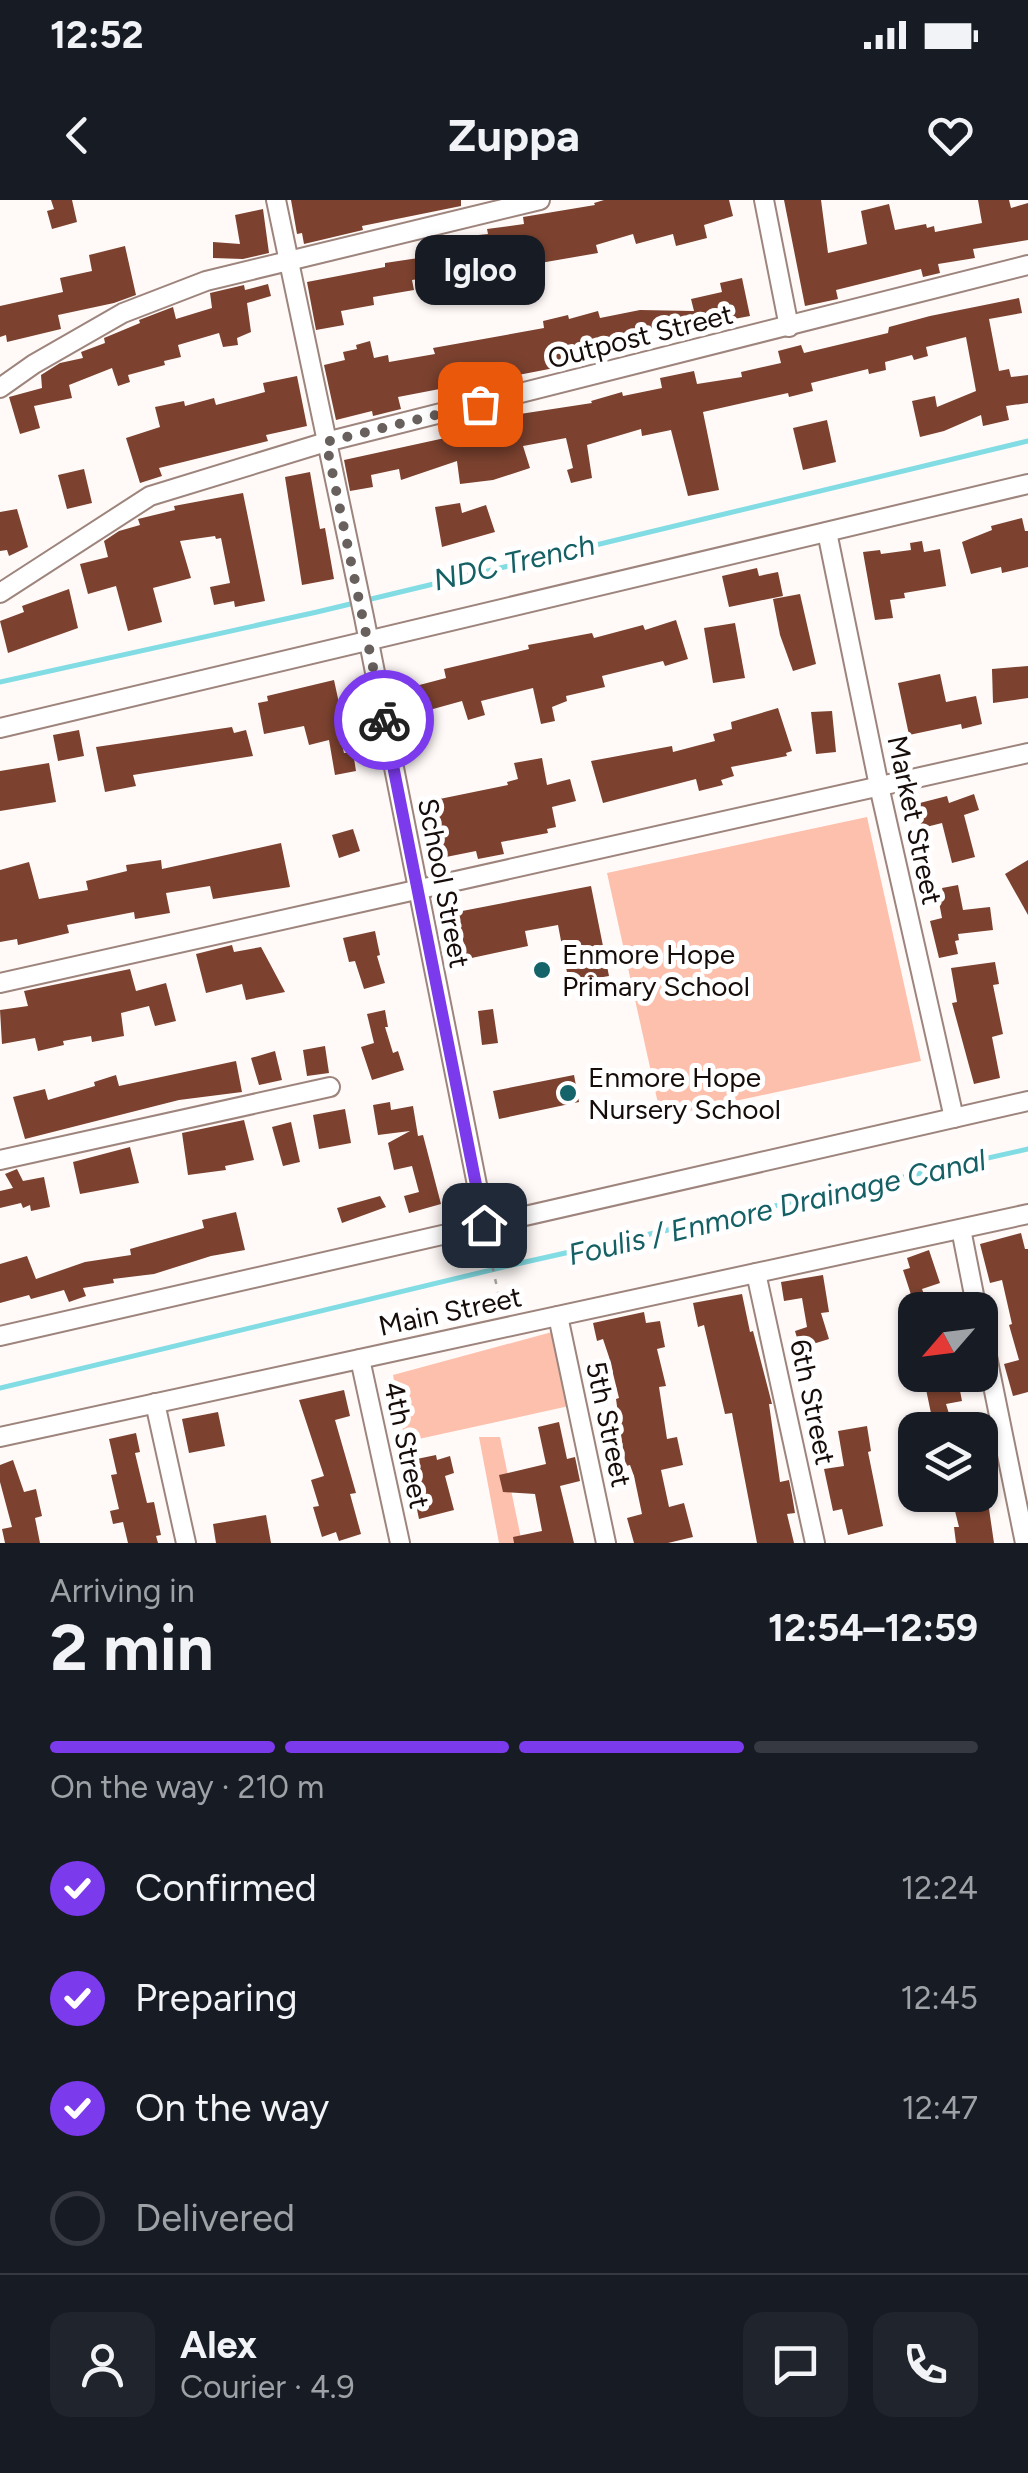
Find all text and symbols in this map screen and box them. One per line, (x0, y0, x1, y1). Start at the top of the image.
text: 12:52 (50, 12, 144, 58)
icon: back (50, 108, 105, 163)
text: Zuppa (448, 108, 580, 162)
icon: heart (923, 108, 978, 163)
callout: Igloo (415, 234, 545, 304)
text: Igloo (443, 251, 517, 289)
street label: Outpost Street (544, 297, 736, 375)
pin (438, 362, 523, 447)
icon: bag (453, 377, 508, 432)
water label: NDC Trench (430, 525, 598, 599)
courier (334, 670, 434, 770)
icon: bike (357, 693, 412, 748)
street label: Market Street (881, 732, 949, 908)
street label: School Street (411, 795, 477, 971)
place label: Enmore Hope Primary School (562, 937, 750, 1003)
marker: Enmore Hope Primary School (531, 959, 553, 981)
place label: Enmore Hope Nursery School (588, 1060, 781, 1126)
marker: Enmore Hope Nursery School (557, 1082, 579, 1104)
water label: Foulis / Enmore Drainage Canal (565, 1141, 990, 1273)
pin (442, 1183, 527, 1268)
icon: home (457, 1198, 512, 1253)
street label: Main Street (375, 1279, 525, 1343)
north arrow (898, 1292, 998, 1392)
map controls (898, 1292, 998, 1512)
street label: 6th Street (783, 1336, 843, 1468)
street label: 5th Street (579, 1358, 639, 1490)
street label: 4th Street (377, 1378, 437, 1512)
button: layers (898, 1412, 998, 1512)
text: Arriving in (50, 1572, 195, 1610)
text: 12:54–12:59 (768, 1605, 978, 1651)
text: 2 min (50, 1608, 214, 1686)
text: On the way · 210 m (50, 1768, 324, 1806)
icon: check (50, 1861, 105, 1916)
text: Confirmed (135, 1865, 317, 1911)
text: 12:24 (901, 1869, 978, 1907)
icon: check (50, 1971, 105, 2026)
text: Preparing (135, 1975, 297, 2021)
text: 12:45 (901, 1979, 978, 2017)
icon: check (50, 2081, 105, 2136)
text: On the way (135, 2085, 329, 2131)
text: 12:47 (902, 2089, 978, 2127)
text: Delivered (135, 2195, 295, 2241)
button: person (50, 2312, 155, 2417)
button: chat (743, 2312, 848, 2417)
button: phone (873, 2312, 978, 2417)
text: Alex (180, 2322, 257, 2368)
text: Courier · 4.9 (180, 2368, 355, 2406)

